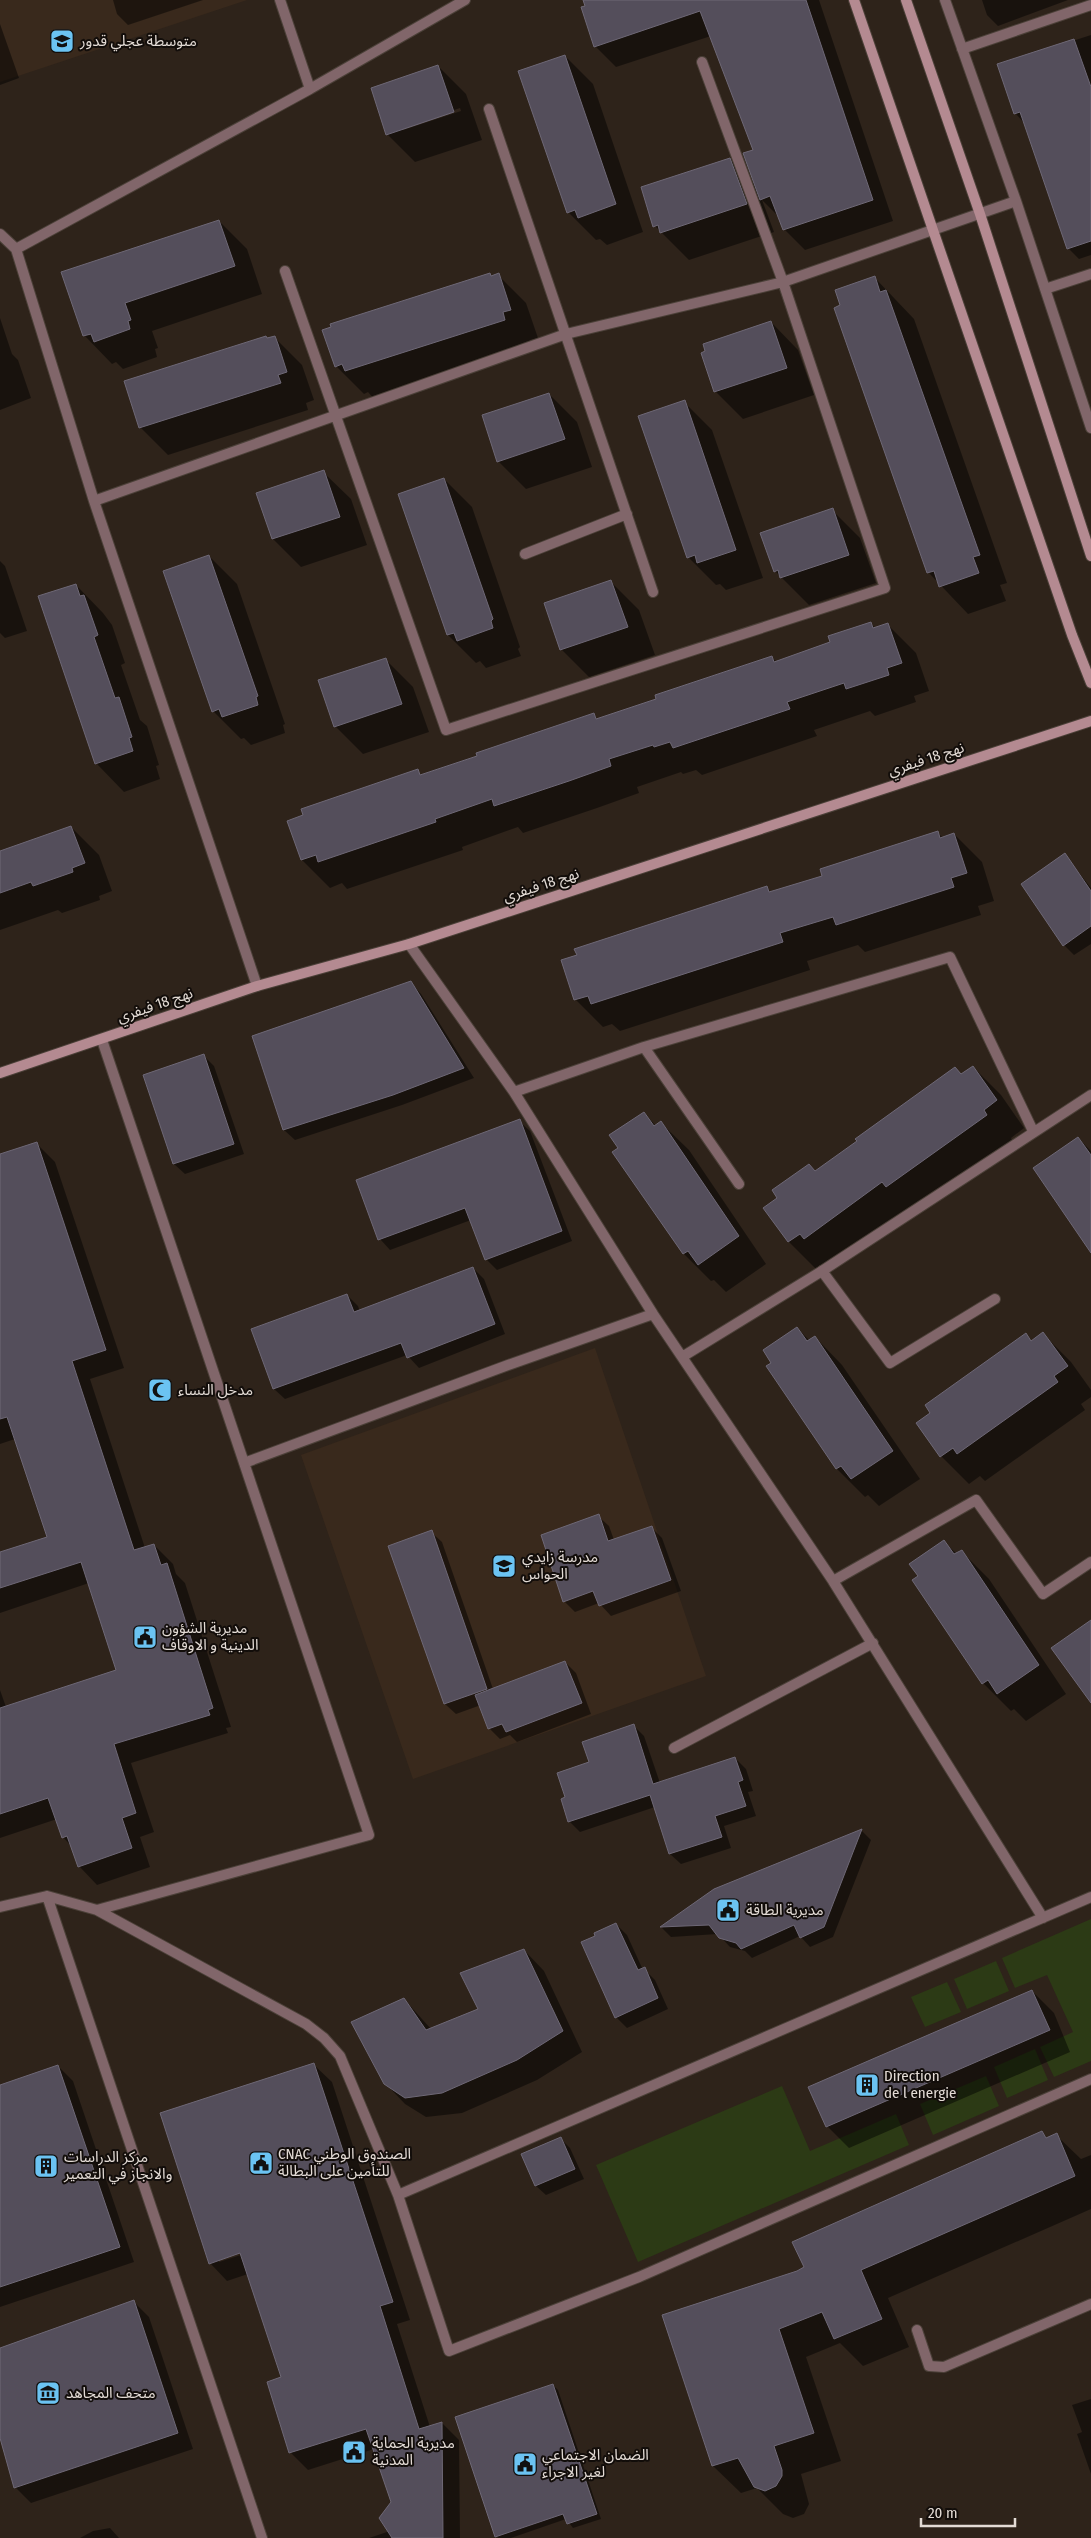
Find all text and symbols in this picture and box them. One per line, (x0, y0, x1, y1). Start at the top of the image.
school or university icon: متوسطة عجلي قدور (49, 28, 75, 54)
place label: متوسطة عجلي قدور (79, 32, 197, 52)
street label: نهج 18 فيفري (886, 738, 967, 783)
street label: نهج 18 فيفري (501, 864, 582, 909)
street label: نهج 18 فيفري (115, 984, 196, 1029)
mosque icon: مدخل النساء (147, 1377, 173, 1403)
place label: مدخل النساء (178, 1381, 253, 1399)
place label: مدرسة زايدي الحواس (522, 1548, 598, 1583)
school or university icon: مدرسة زايدي الحواس (491, 1553, 517, 1579)
place label: مديرية الشؤون الدينية و الاوقاف (162, 1619, 259, 1654)
public building icon: مديرية الشؤون الدينية و الاوقاف (132, 1624, 158, 1650)
public building icon: مديرية الطاقة (715, 1897, 741, 1923)
place label: مديرية الطاقة (746, 1901, 824, 1919)
place label: Direction de l energie (884, 2067, 956, 2102)
building icon: Direction de l energie (854, 2072, 880, 2098)
place label: CNAC الصندوق الوطني للتأمين على البطالة (278, 2145, 411, 2180)
place label: مركز الدراسات والانجاز في التعمير (63, 2148, 172, 2185)
public building icon: CNAC الصندوق الوطني للتأمين على البطالة (248, 2150, 274, 2176)
building icon: مركز الدراسات والانجاز في التعمير (33, 2153, 59, 2179)
museum icon: متحف المجاهد (35, 2380, 61, 2406)
place label: متحف المجاهد (66, 2384, 156, 2402)
place label: مديرية الحماية المدنية (372, 2434, 455, 2469)
public building icon: مديرية الحماية المدنية (341, 2439, 367, 2465)
place label: الضمان الاجتماعي لغير الاجراء (542, 2446, 649, 2481)
public building icon: الضمان الاجتماعي لغير الاجراء (512, 2451, 538, 2477)
scale bar (921, 2496, 1015, 2528)
text: 20 m (928, 2504, 958, 2522)

